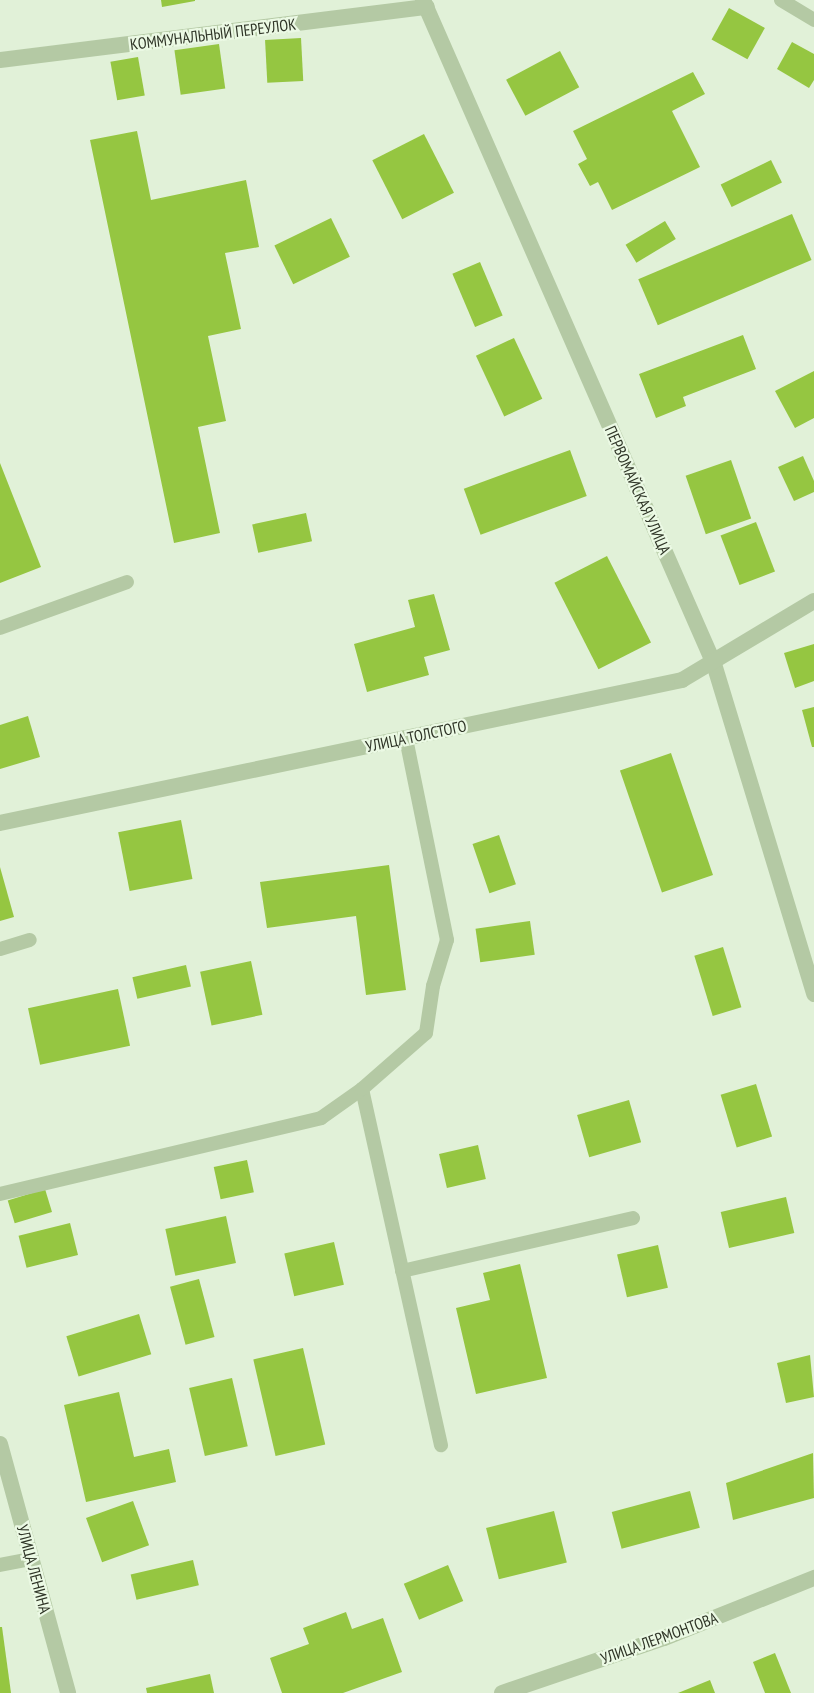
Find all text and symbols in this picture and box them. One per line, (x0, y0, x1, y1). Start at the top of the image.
street label: КОММУНАЛЬНЫЙ ПЕРЕУЛОК (129, 14, 297, 54)
street label: ПЕРВОМАЙСКАЯ УЛИЦА (601, 423, 675, 557)
street label: УЛИЦА ТОЛСТОГО (363, 716, 469, 756)
street label: УЛИЦА ЛЕНИНА (13, 1522, 55, 1616)
street label: УЛИЦА ЛЕРМОНТОВА (598, 1608, 720, 1668)

